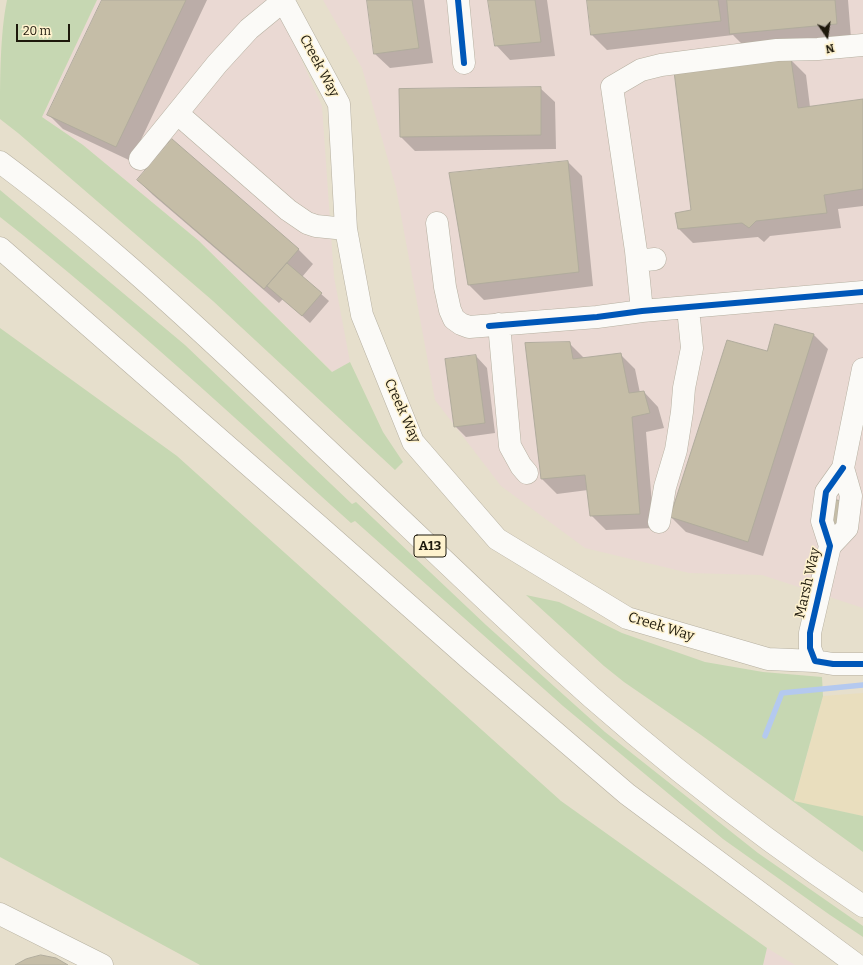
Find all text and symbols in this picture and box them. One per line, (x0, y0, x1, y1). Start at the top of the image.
scale bar (18, 16, 72, 42)
north arrow (807, 16, 847, 56)
text: 20 m (23, 24, 51, 38)
street label: Creek Way (296, 32, 342, 100)
text: N (824, 41, 835, 55)
street label: Creek Way (380, 376, 424, 446)
road number: A13 (414, 535, 446, 557)
street label: Marsh Way (792, 546, 824, 620)
street label: Creek Way (626, 609, 696, 645)

